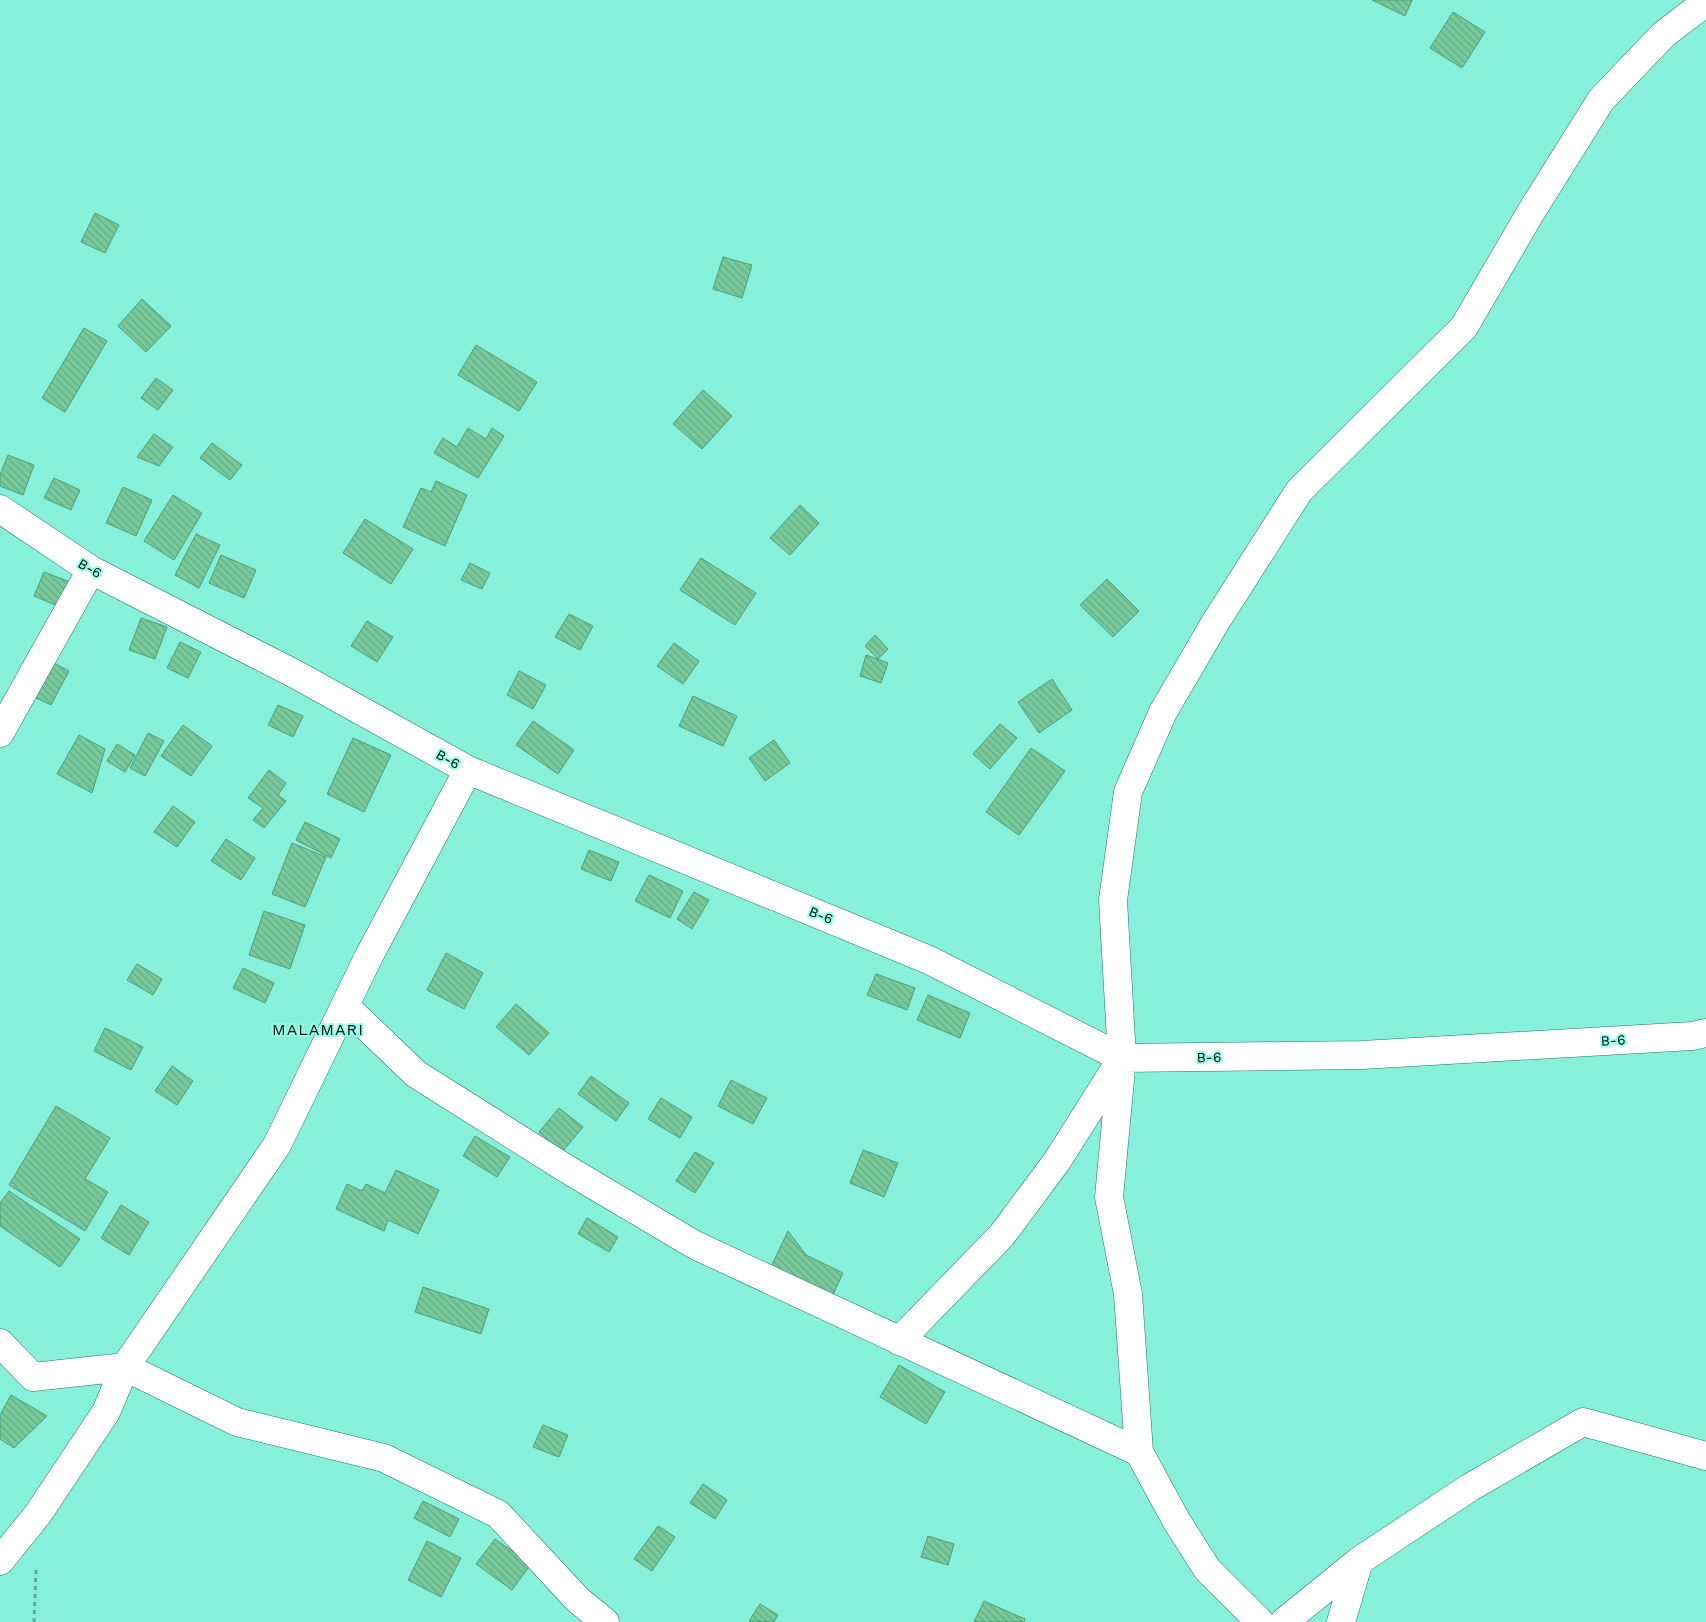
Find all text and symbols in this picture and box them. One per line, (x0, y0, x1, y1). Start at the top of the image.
street label: B-6 (75, 555, 105, 581)
street label: B-6 (433, 746, 463, 772)
street label: B-6 (807, 903, 835, 927)
district label: MALAMARI (272, 1020, 364, 1039)
street label: B-6 (1600, 1031, 1626, 1049)
street label: B-6 (1196, 1049, 1222, 1065)

